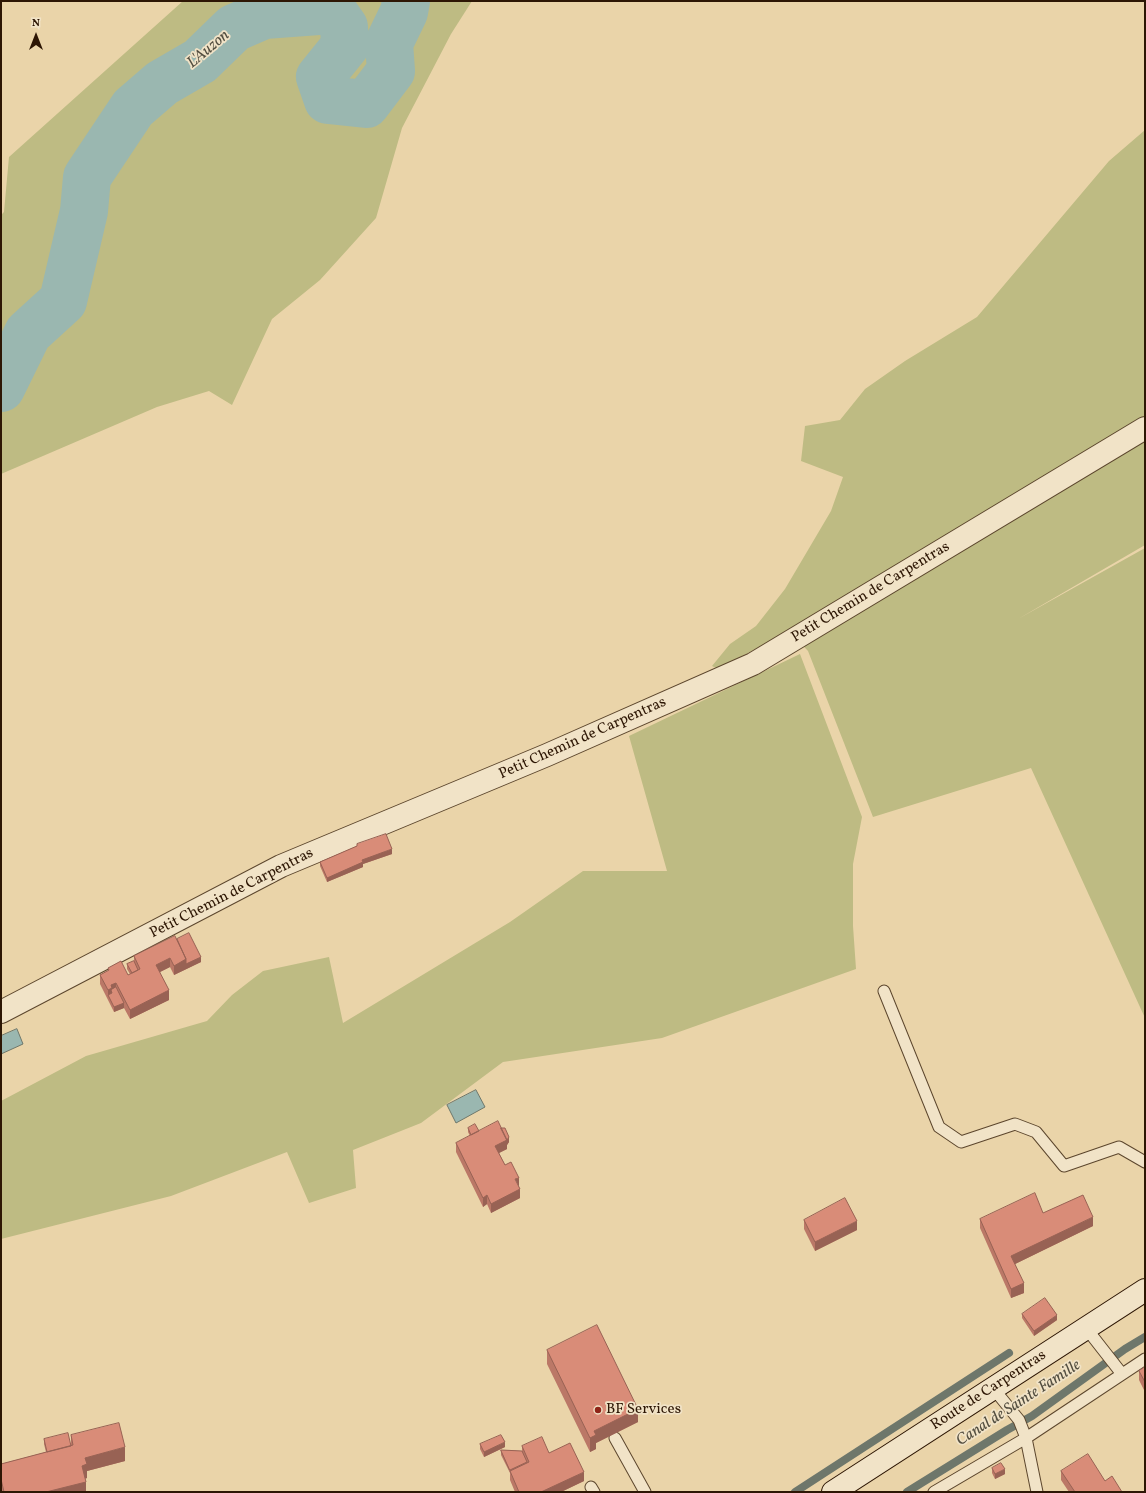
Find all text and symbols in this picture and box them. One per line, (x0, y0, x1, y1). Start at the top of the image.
north arrow (16, 16, 56, 56)
text: N (32, 16, 40, 31)
water label: L'Auzon (184, 27, 234, 73)
street label: Petit Chemin de Carpentras (789, 539, 953, 647)
street label: Petit Chemin de Carpentras (496, 694, 670, 784)
street label: Petit Chemin de Carpentras (147, 845, 317, 943)
street label: Route de Carpentras (928, 1347, 1050, 1435)
water label: Canal de Sainte Famille (953, 1357, 1085, 1451)
place label: BF Services (606, 1401, 681, 1419)
marker: BF Services (593, 1405, 603, 1415)

